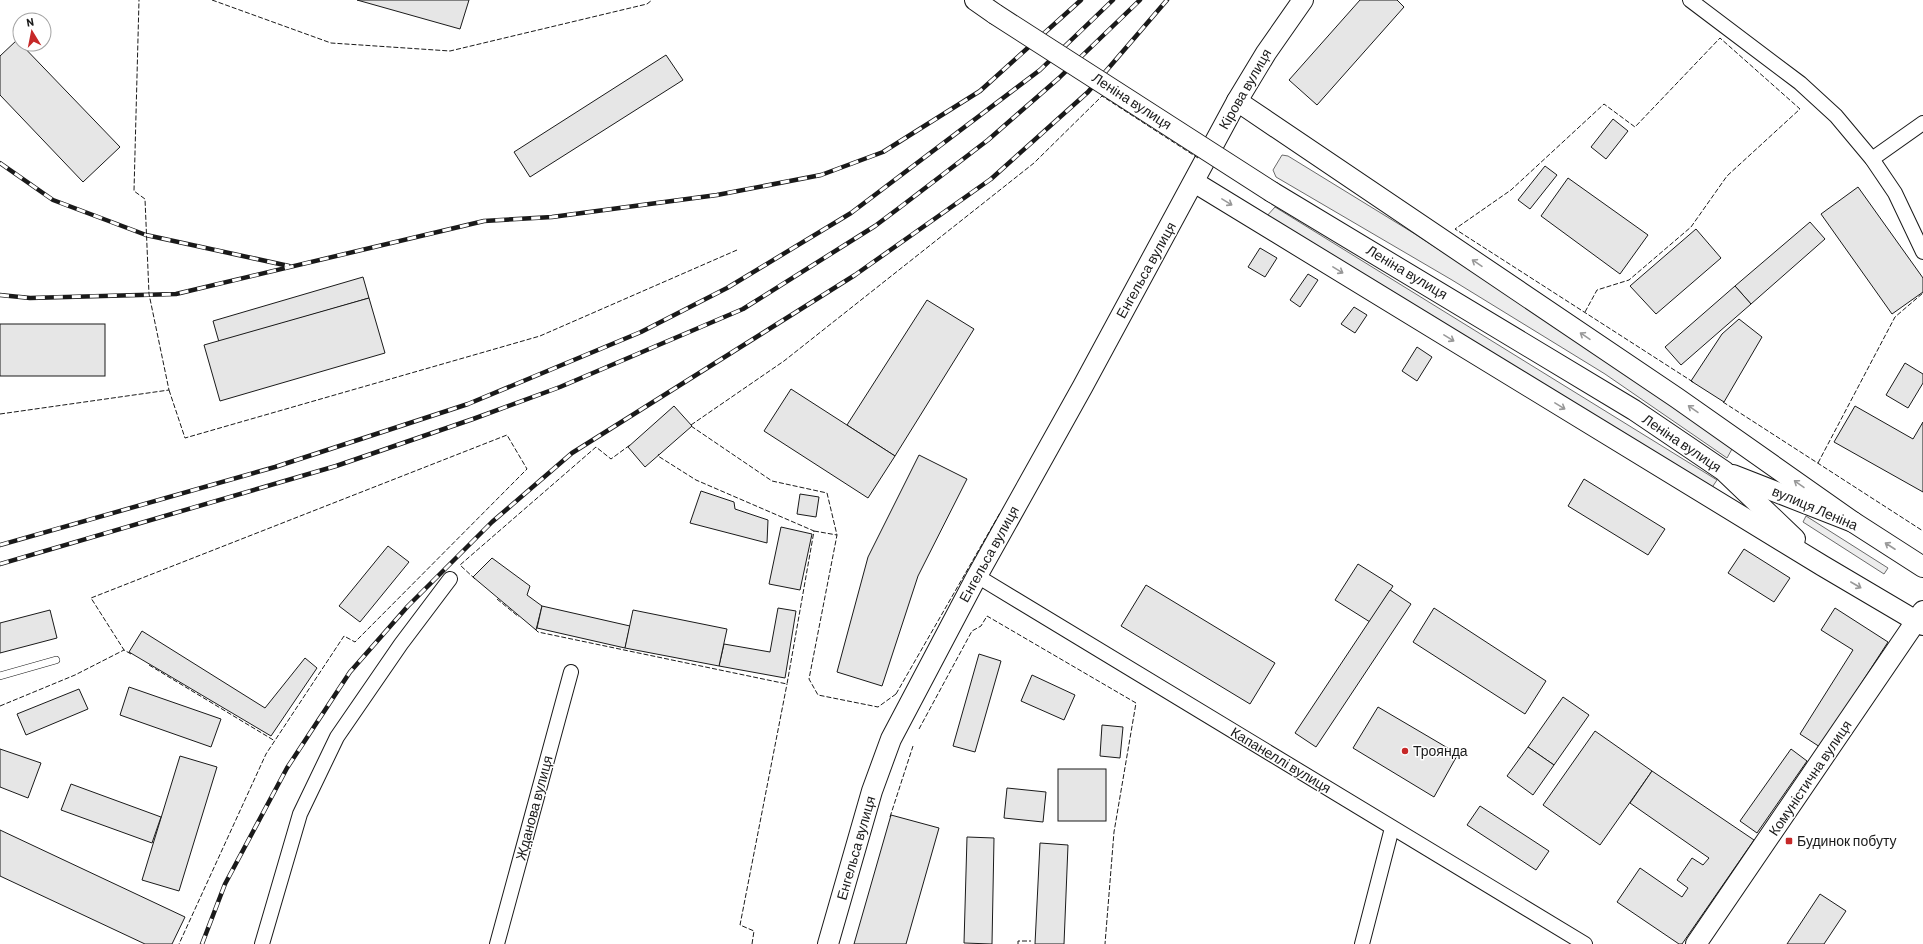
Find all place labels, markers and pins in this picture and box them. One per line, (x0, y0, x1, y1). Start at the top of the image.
place label: Троянда (1413, 742, 1468, 759)
marker: Троянда (1400, 746, 1410, 756)
place label: Будинок побуту (1797, 832, 1897, 849)
marker: Будинок побуту (1784, 836, 1794, 846)

